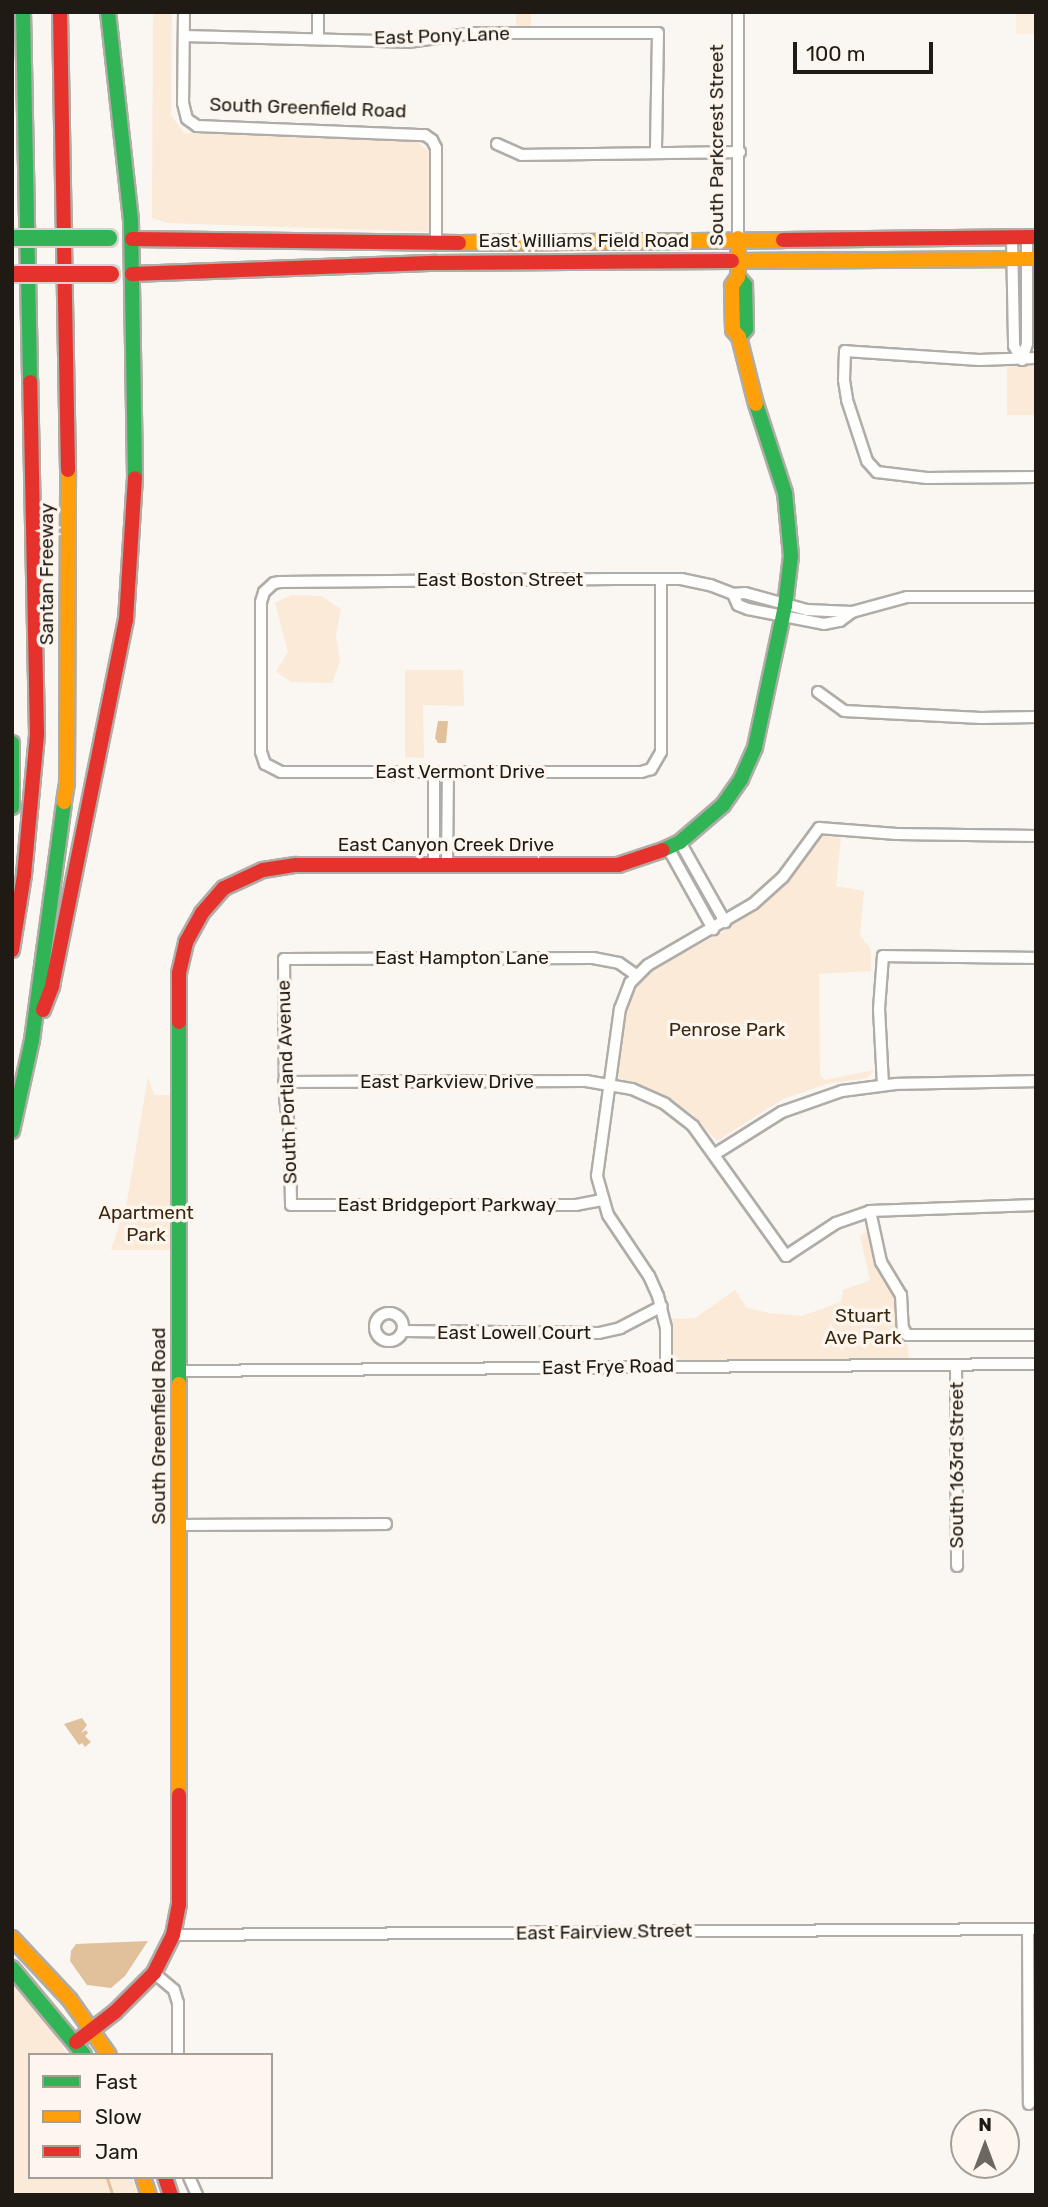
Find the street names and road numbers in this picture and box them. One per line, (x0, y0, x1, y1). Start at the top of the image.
street label: East Pony Lane (373, 22, 511, 50)
street label: South Parkcrest Street (706, 44, 728, 246)
street label: South Greenfield Road (209, 93, 407, 123)
street label: East Williams Field Road (478, 230, 690, 252)
street label: Santan Freeway (36, 503, 58, 645)
street label: East Boston Street (417, 569, 583, 591)
street label: East Vermont Drive (375, 761, 545, 783)
street label: East Canyon Creek Drive (338, 834, 554, 856)
street label: East Hampton Lane (375, 947, 549, 969)
street label: South Portland Avenue (272, 979, 302, 1185)
street label: East Parkview Drive (360, 1071, 534, 1093)
street label: East Bridgeport Parkway (338, 1194, 556, 1216)
street label: East Lowell Court (437, 1322, 591, 1344)
street label: South Greenfield Road (148, 1327, 170, 1525)
street label: East Frye Road (542, 1354, 674, 1380)
street label: South 163rd Street (946, 1382, 968, 1548)
street label: East Fairview Street (515, 1919, 693, 1945)

